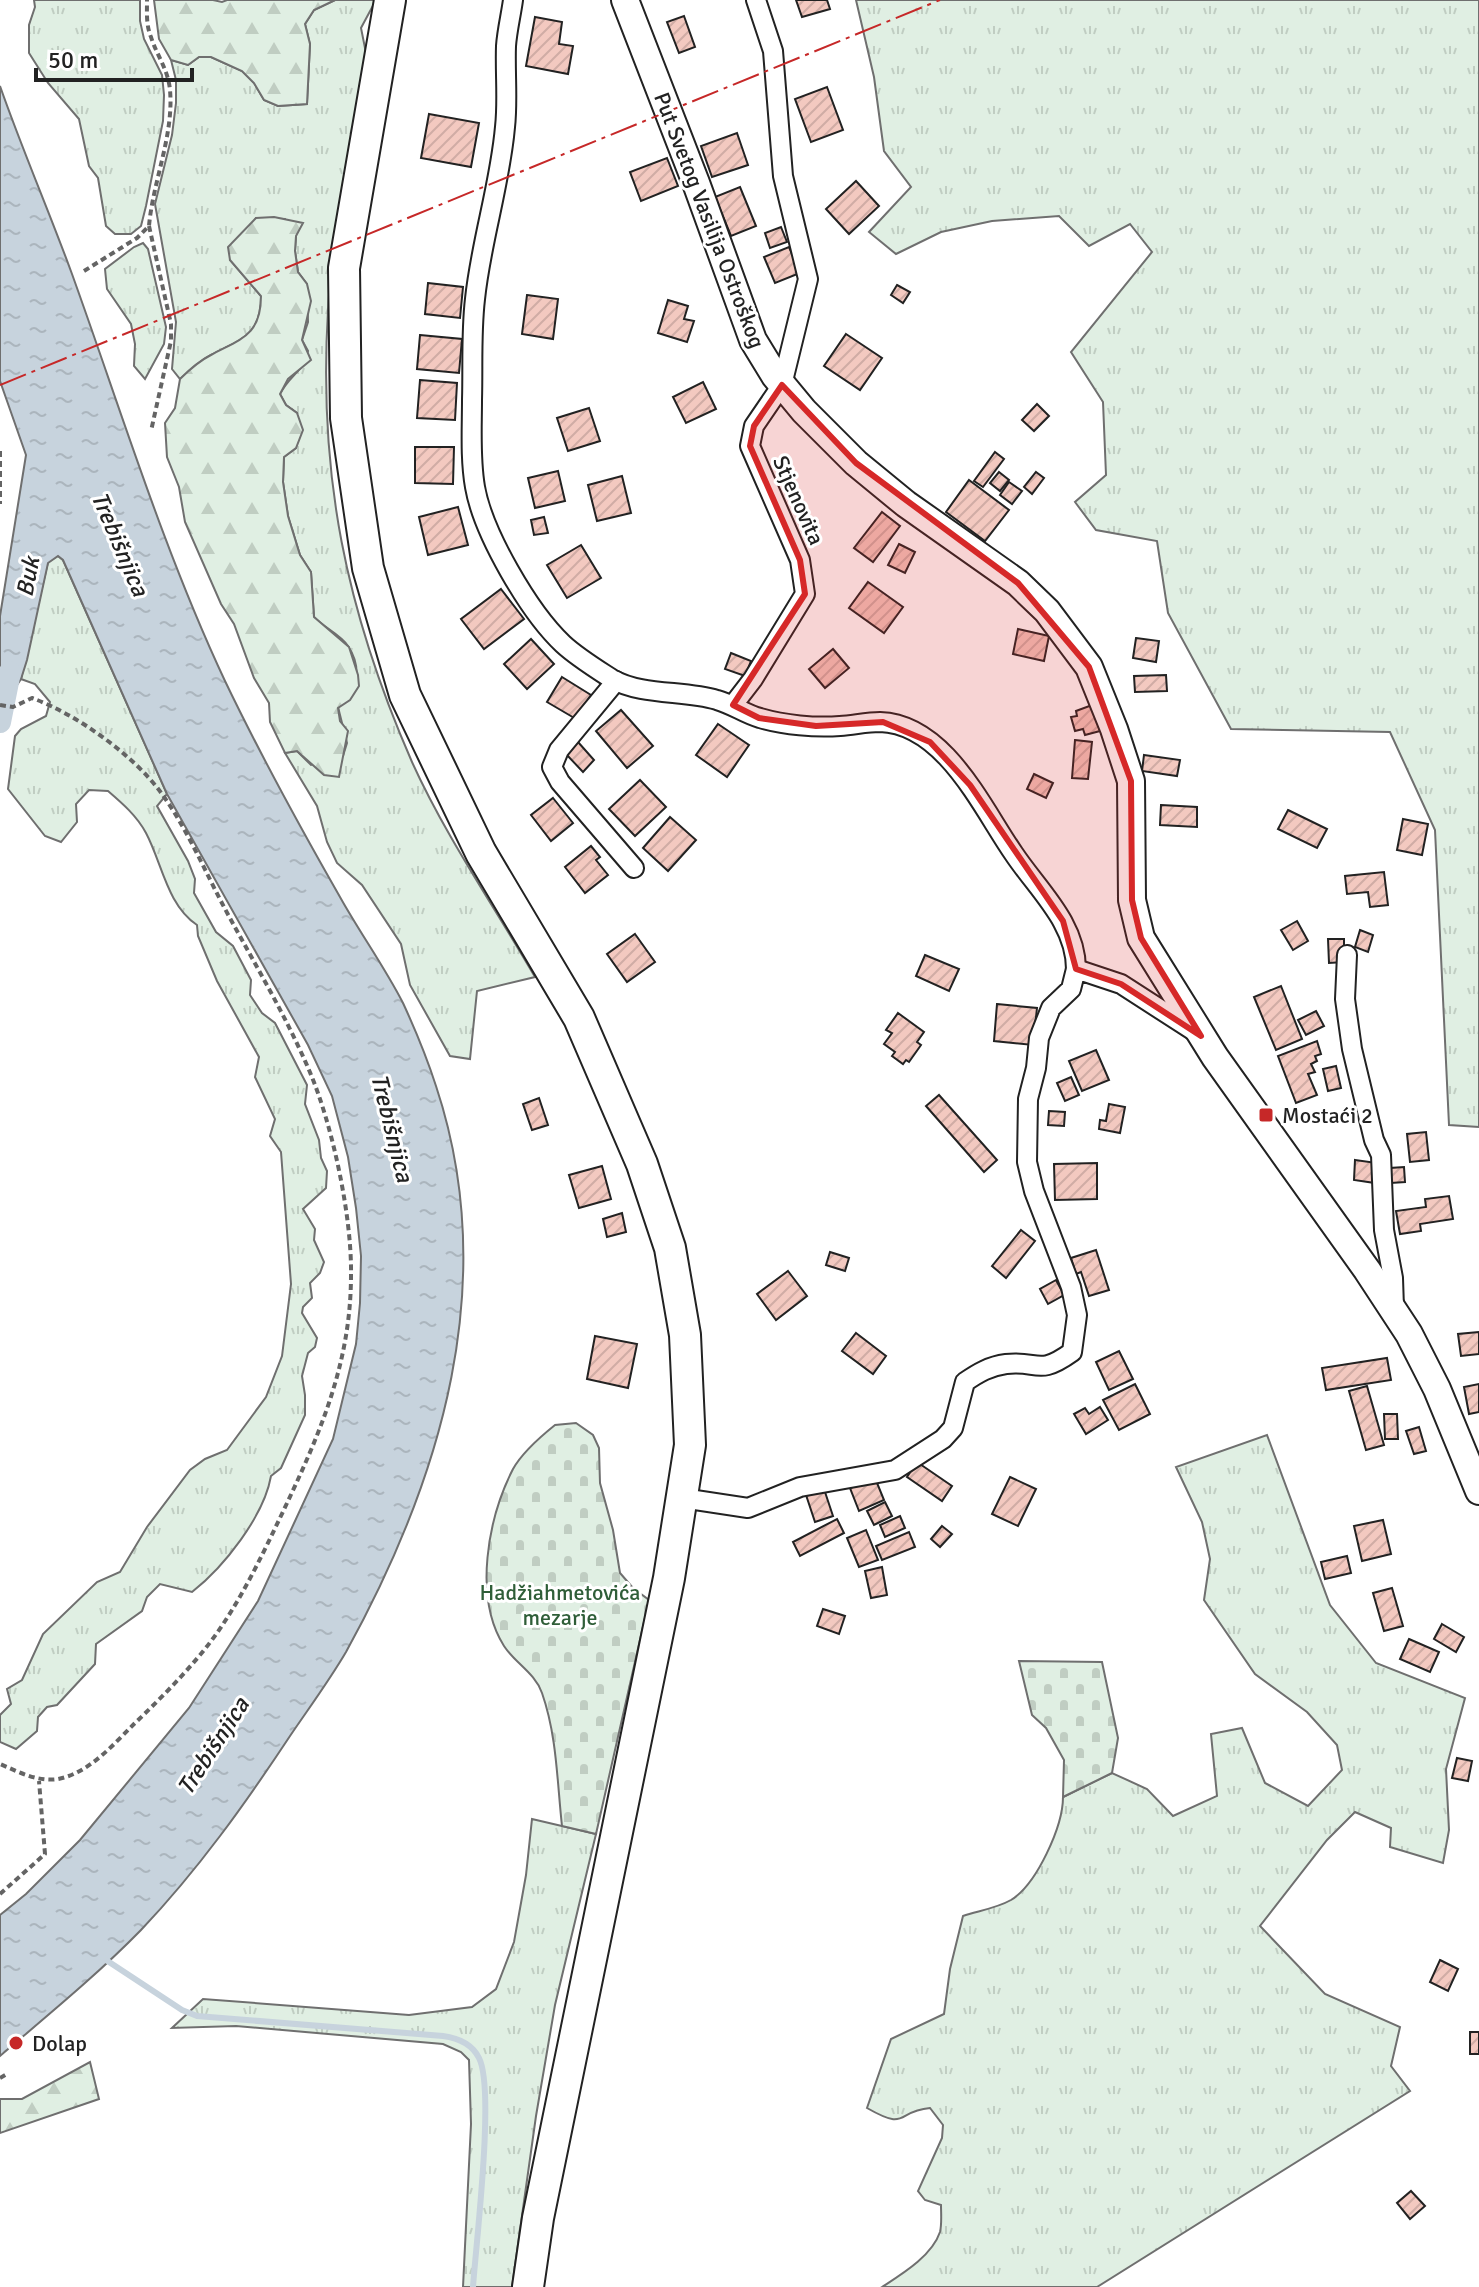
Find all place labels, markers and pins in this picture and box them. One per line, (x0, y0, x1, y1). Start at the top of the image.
place label: Mostaći 2 (1282, 1102, 1373, 1129)
marker: Mostaći 2 (1257, 1106, 1275, 1124)
place label: Dolap (32, 2030, 87, 2057)
marker: Dolap (7, 2034, 25, 2052)

